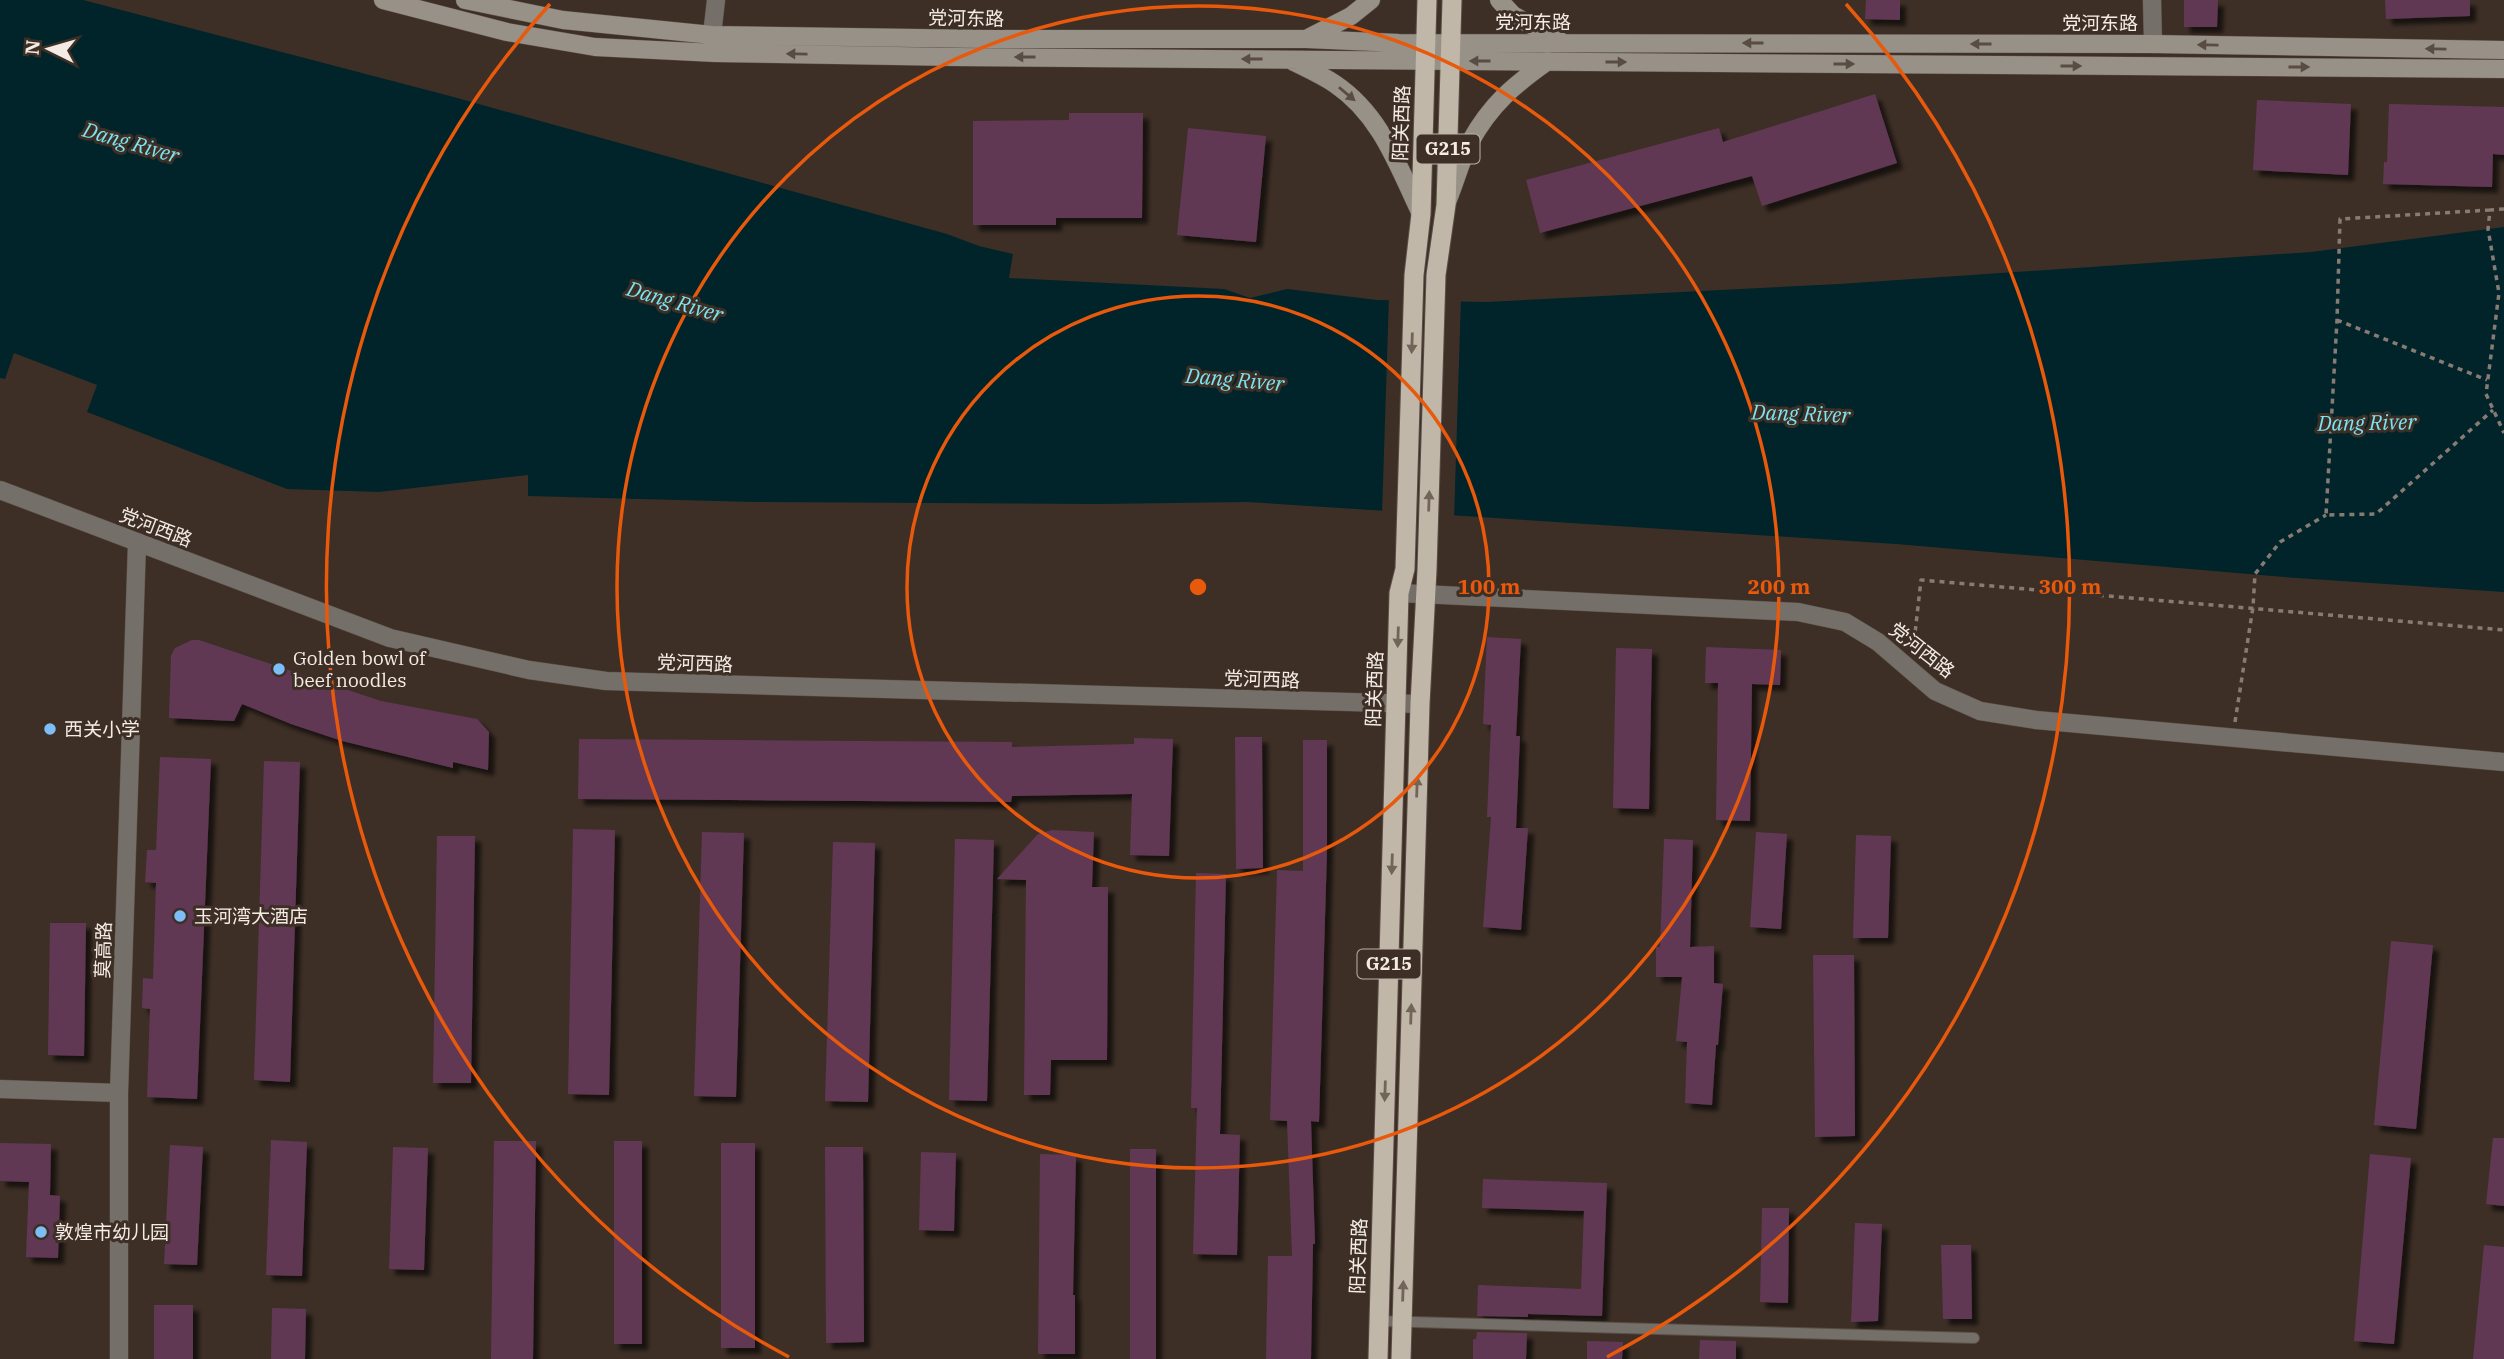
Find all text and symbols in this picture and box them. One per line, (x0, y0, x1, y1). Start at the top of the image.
street label: 党河东路 (928, 5, 1004, 31)
street label: 党河东路 (1495, 10, 1571, 34)
street label: 党河东路 (2062, 11, 2138, 35)
north arrow (14, 14, 84, 84)
one-way arrow (1742, 37, 1764, 49)
one-way arrow (1970, 38, 1992, 50)
text: N (19, 39, 45, 56)
one-way arrow (2197, 39, 2219, 51)
one-way arrow (2425, 43, 2447, 55)
one-way arrow (786, 49, 808, 60)
one-way arrow (1014, 52, 1036, 63)
one-way arrow (1241, 53, 1263, 65)
one-way arrow (1469, 55, 1491, 67)
one-way arrow (1606, 56, 1628, 68)
one-way arrow (1833, 58, 1855, 70)
one-way arrow (2061, 60, 2083, 71)
one-way arrow (2288, 61, 2310, 73)
street label: 阳关西路 (1388, 85, 1414, 161)
one-way arrow (1339, 86, 1356, 101)
water label: Dang River (79, 115, 184, 169)
road number: G215 (1416, 134, 1480, 164)
water label: Dang River (623, 274, 728, 328)
one-way arrow (1406, 332, 1417, 354)
water label: Dang River (1184, 361, 1286, 397)
water label: Dang River (1750, 397, 1852, 429)
water label: Dang River (2316, 407, 2418, 437)
one-way arrow (1424, 490, 1435, 512)
street label: 党河西路 (116, 502, 196, 552)
text: 100 m (1457, 572, 1521, 600)
text: 200 m (1747, 572, 1811, 600)
text: 300 m (2038, 572, 2102, 600)
centre of rings (1186, 575, 1210, 599)
street label: 党河西路 (1885, 617, 1959, 683)
one-way arrow (1393, 626, 1404, 648)
place label: Golden bowl of beef noodles (293, 646, 427, 692)
street label: 党河西路 (657, 650, 733, 676)
street label: 阳关西路 (1361, 651, 1387, 727)
marker: Golden bowl of beef noodles (271, 661, 287, 677)
street label: 党河西路 (1224, 666, 1300, 692)
place label: 西关小学 (64, 717, 140, 741)
marker: 西关小学 (42, 721, 58, 737)
one-way arrow (1412, 776, 1423, 798)
one-way arrow (1386, 853, 1397, 875)
place label: 玉河湾大酒店 (194, 904, 308, 928)
marker: 玉河湾大酒店 (172, 908, 188, 924)
street label: 莫高路 (90, 921, 116, 979)
road number: G215 (1358, 950, 1420, 979)
one-way arrow (1405, 1003, 1416, 1025)
one-way arrow (1380, 1081, 1391, 1103)
street label: 阳关西路 (1345, 1218, 1371, 1294)
place label: 敦煌市幼儿园 (55, 1220, 169, 1244)
marker: 敦煌市幼儿园 (33, 1224, 49, 1240)
one-way arrow (1397, 1280, 1409, 1302)

